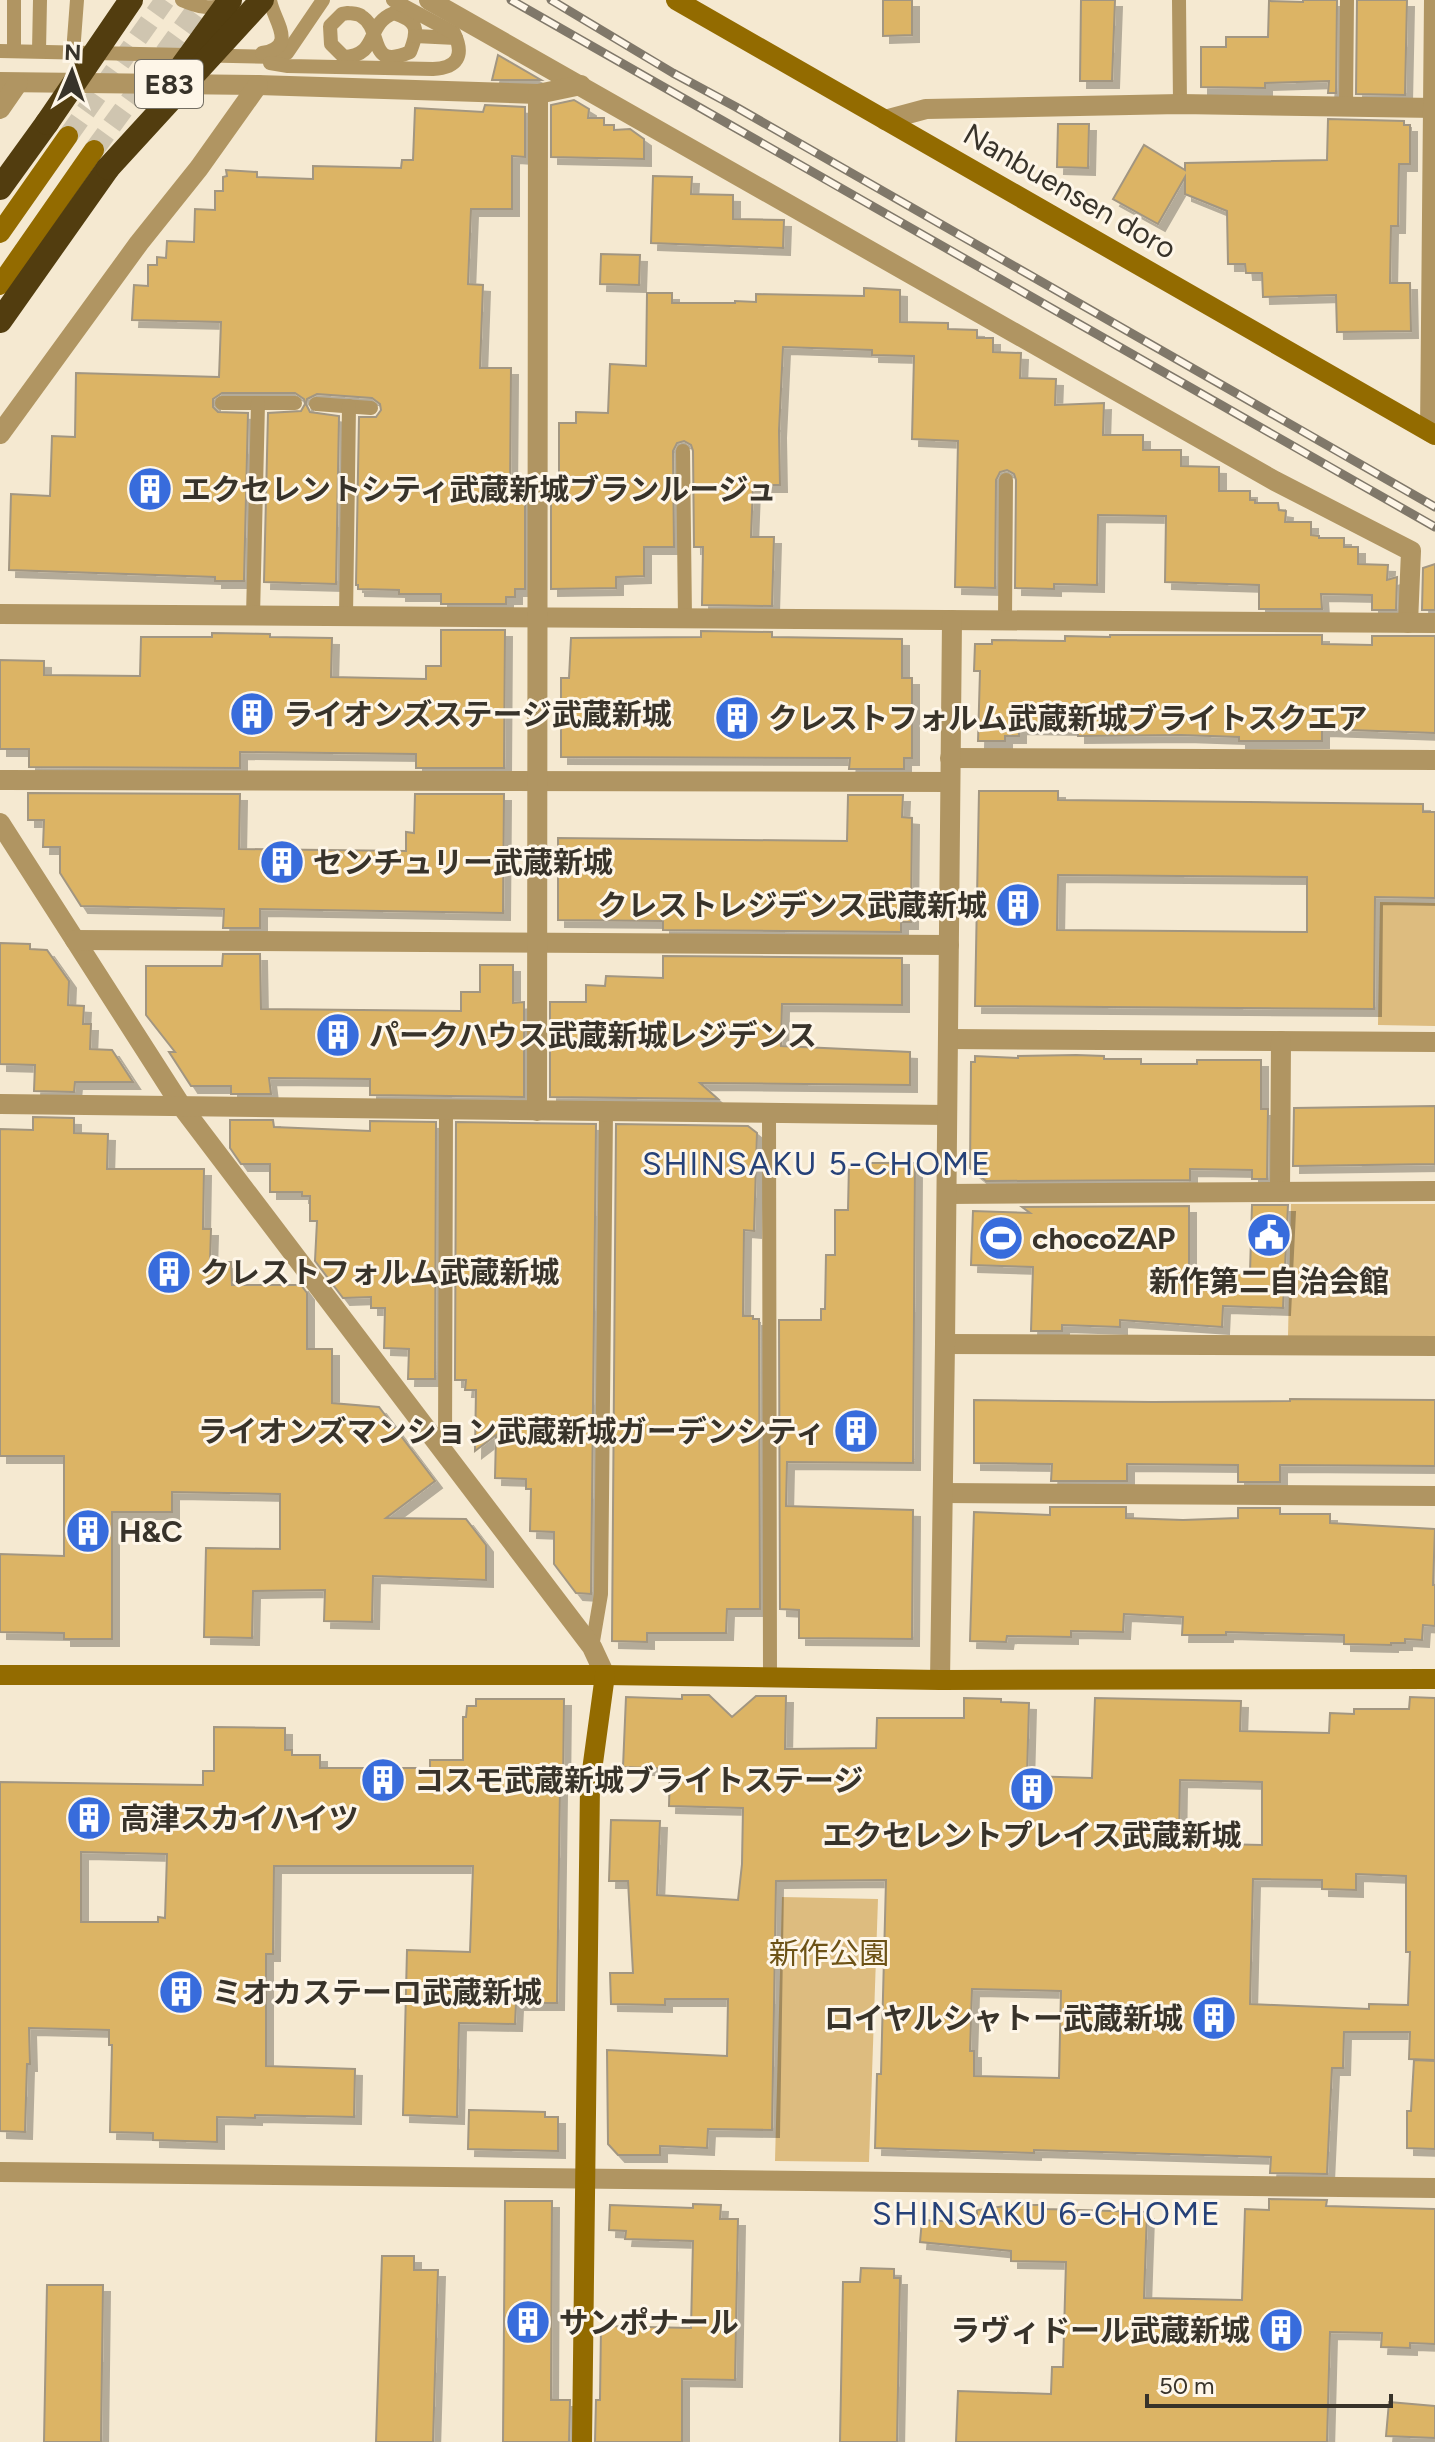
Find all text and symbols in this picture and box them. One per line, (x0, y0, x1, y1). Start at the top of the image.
north arrow (32, 32, 112, 112)
text: N (64, 39, 82, 66)
road number: E83 (135, 60, 203, 108)
street label: Nanbuensen doro (957, 115, 1183, 267)
building icon: エクセレントシティ武蔵新城ブランルージュ (126, 465, 174, 513)
place label: エクセレントシティ武蔵新城ブランルージュ (181, 471, 777, 508)
building icon: ライオンズステージ武蔵新城 (228, 690, 276, 738)
building icon: クレストフォルム武蔵新城ブライトスクエア (713, 694, 761, 742)
place label: ライオンズステージ武蔵新城 (283, 696, 672, 733)
place label: クレストフォルム武蔵新城ブライトスクエア (768, 700, 1367, 737)
building icon: センチュリー武蔵新城 (258, 838, 306, 886)
place label: センチュリー武蔵新城 (313, 844, 613, 881)
building icon: クレストレジデンス武蔵新城 (994, 881, 1042, 929)
place label: クレストレジデンス武蔵新城 (598, 887, 987, 924)
building icon: パークハウス武蔵新城レジデンス (314, 1011, 362, 1059)
place label: パークハウス武蔵新城レジデンス (369, 1017, 817, 1054)
district label: SHINSAKU 5-CHOME (642, 1145, 992, 1183)
public building icon: 新作第二自治会館 (1245, 1211, 1293, 1259)
sports icon: chocoZAP (977, 1214, 1025, 1262)
place label: chocoZAP (1032, 1220, 1175, 1257)
building icon: クレストフォルム武蔵新城 (145, 1248, 193, 1296)
place label: クレストフォルム武蔵新城 (200, 1254, 559, 1291)
place label: 新作第二自治会館 (1149, 1263, 1389, 1300)
building icon: ライオンズマンション武蔵新城ガーデンシティ (832, 1407, 880, 1455)
place label: ライオンズマンション武蔵新城ガーデンシティ (197, 1413, 825, 1450)
building icon: H&C (64, 1507, 112, 1555)
place label: H&C (119, 1513, 183, 1550)
building icon: コスモ武蔵新城ブライトステージ (359, 1756, 407, 1804)
place label: コスモ武蔵新城ブライトステージ (414, 1762, 863, 1799)
building icon: エクセレントプレイス武蔵新城 (1008, 1765, 1056, 1813)
building icon: 高津スカイハイツ (65, 1794, 113, 1842)
place label: 高津スカイハイツ (120, 1800, 359, 1837)
place label: エクセレントプレイス武蔵新城 (822, 1817, 1242, 1854)
park label: 新作公園 (769, 1935, 889, 1972)
building icon: ミオカステーロ武蔵新城 (157, 1968, 205, 2016)
place label: ミオカステーロ武蔵新城 (212, 1974, 542, 2011)
building icon: ロイヤルシャトー武蔵新城 (1190, 1994, 1238, 2042)
place label: ロイヤルシャトー武蔵新城 (824, 2000, 1183, 2037)
district label: SHINSAKU 6-CHOME (872, 2195, 1222, 2233)
building icon: サンポナール (504, 2298, 552, 2346)
place label: サンポナール (559, 2304, 739, 2341)
building icon: ラヴィドール武蔵新城 (1257, 2306, 1305, 2354)
place label: ラヴィドール武蔵新城 (950, 2312, 1250, 2349)
scale bar (1147, 2358, 1391, 2408)
text: 50 m (1159, 2371, 1215, 2400)

